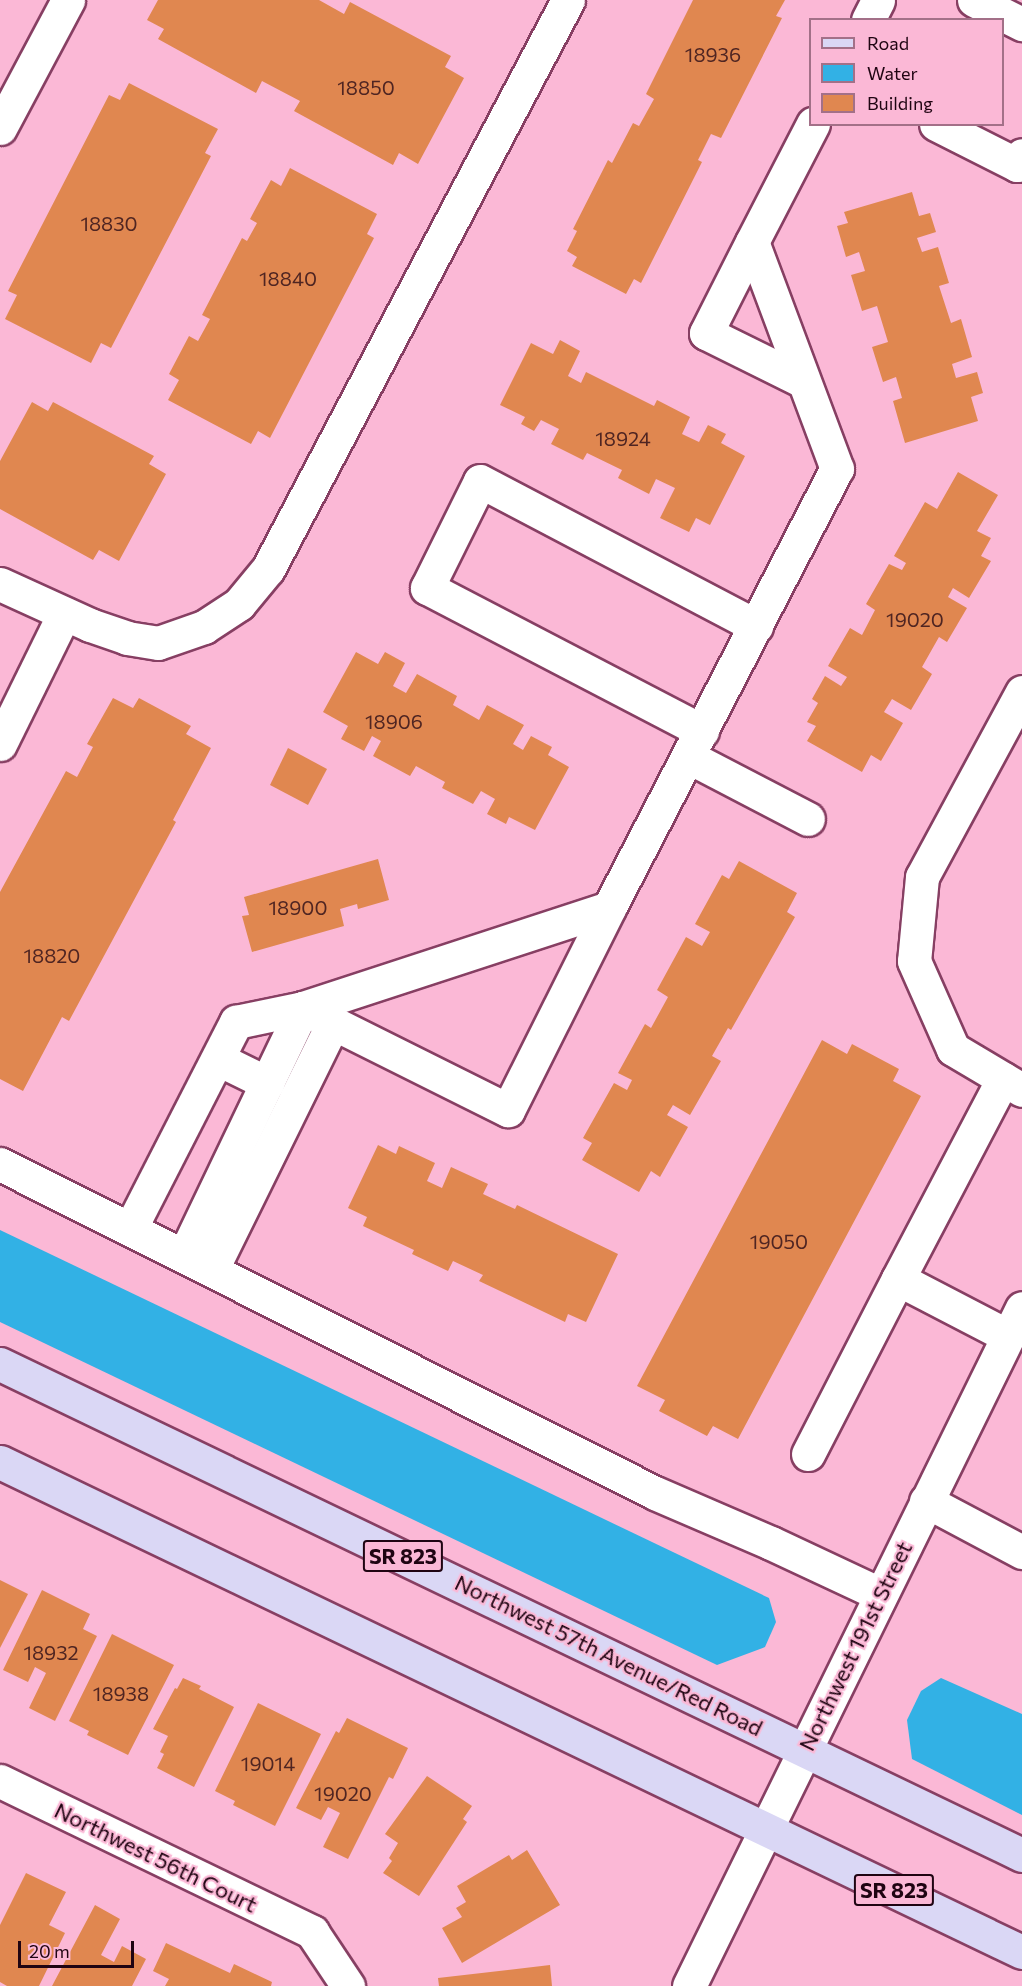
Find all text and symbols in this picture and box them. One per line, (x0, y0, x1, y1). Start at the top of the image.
legend (809, 18, 1004, 126)
text: Road (867, 32, 909, 54)
house number: 18936 (685, 42, 741, 66)
text: Water (867, 62, 918, 84)
house number: 18850 (337, 75, 395, 99)
text: Building (867, 92, 933, 114)
house number: 18830 (80, 211, 138, 235)
house number: 18840 (259, 266, 317, 290)
house number: 18924 (595, 426, 651, 450)
house number: 19020 (886, 607, 944, 631)
house number: 18906 (365, 709, 423, 733)
house number: 18900 (269, 895, 327, 919)
house number: 18820 (24, 943, 80, 967)
house number: 19050 (750, 1229, 808, 1253)
street label: Northwest 191st Street (793, 1537, 917, 1755)
road number: SR 823 (362, 1538, 444, 1574)
street label: Northwest 57th Avenue/Red Road (451, 1569, 767, 1741)
house number: 18932 (23, 1640, 79, 1664)
house number: 18938 (93, 1681, 149, 1705)
house number: 19014 (241, 1751, 295, 1775)
house number: 19020 (314, 1781, 372, 1805)
street label: Northwest 56th Court (50, 1796, 262, 1918)
road number: SR 823 (854, 1872, 934, 1908)
scale bar (21, 1929, 136, 1967)
text: 20 m (29, 1940, 70, 1962)

